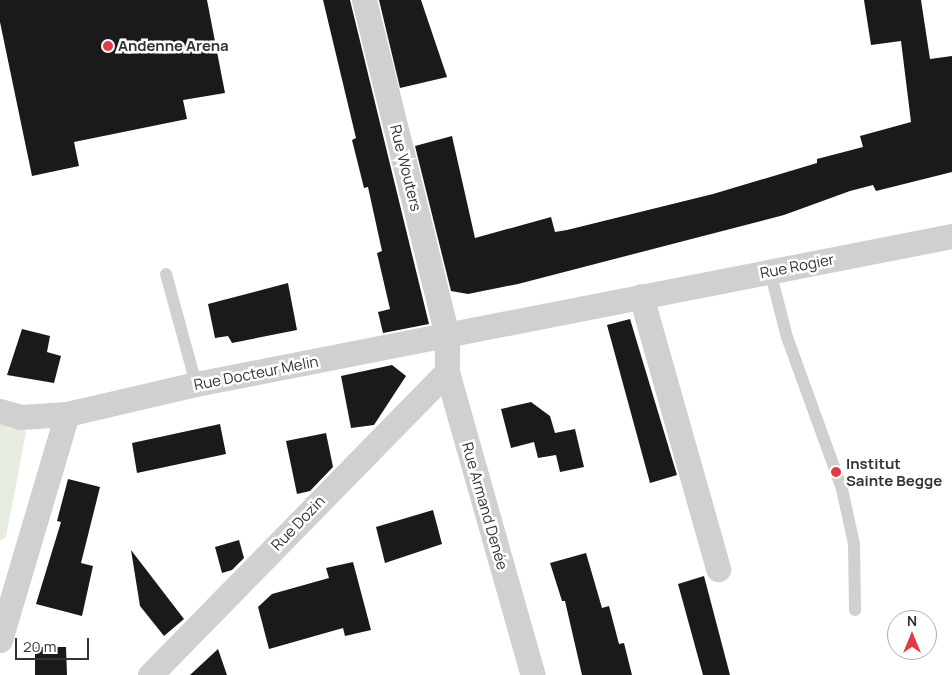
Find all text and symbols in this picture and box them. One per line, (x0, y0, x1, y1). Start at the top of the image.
place label: Andenne Arena (118, 37, 229, 55)
marker: Andenne Arena (102, 40, 114, 52)
street label: Rue Wouters (387, 123, 425, 213)
street label: Rue Rogier (758, 250, 836, 282)
street label: Rue Docteur Melin (192, 352, 320, 394)
street label: Rue Armand Denée (458, 440, 512, 572)
place label: Institut Sainte Begge (846, 454, 942, 489)
marker: Institut Sainte Begge (830, 466, 842, 478)
street label: Rue Dozin (268, 492, 328, 554)
north arrow (887, 610, 937, 660)
text: N (907, 611, 917, 630)
scale bar (18, 628, 91, 660)
text: 20 m (23, 636, 56, 657)

